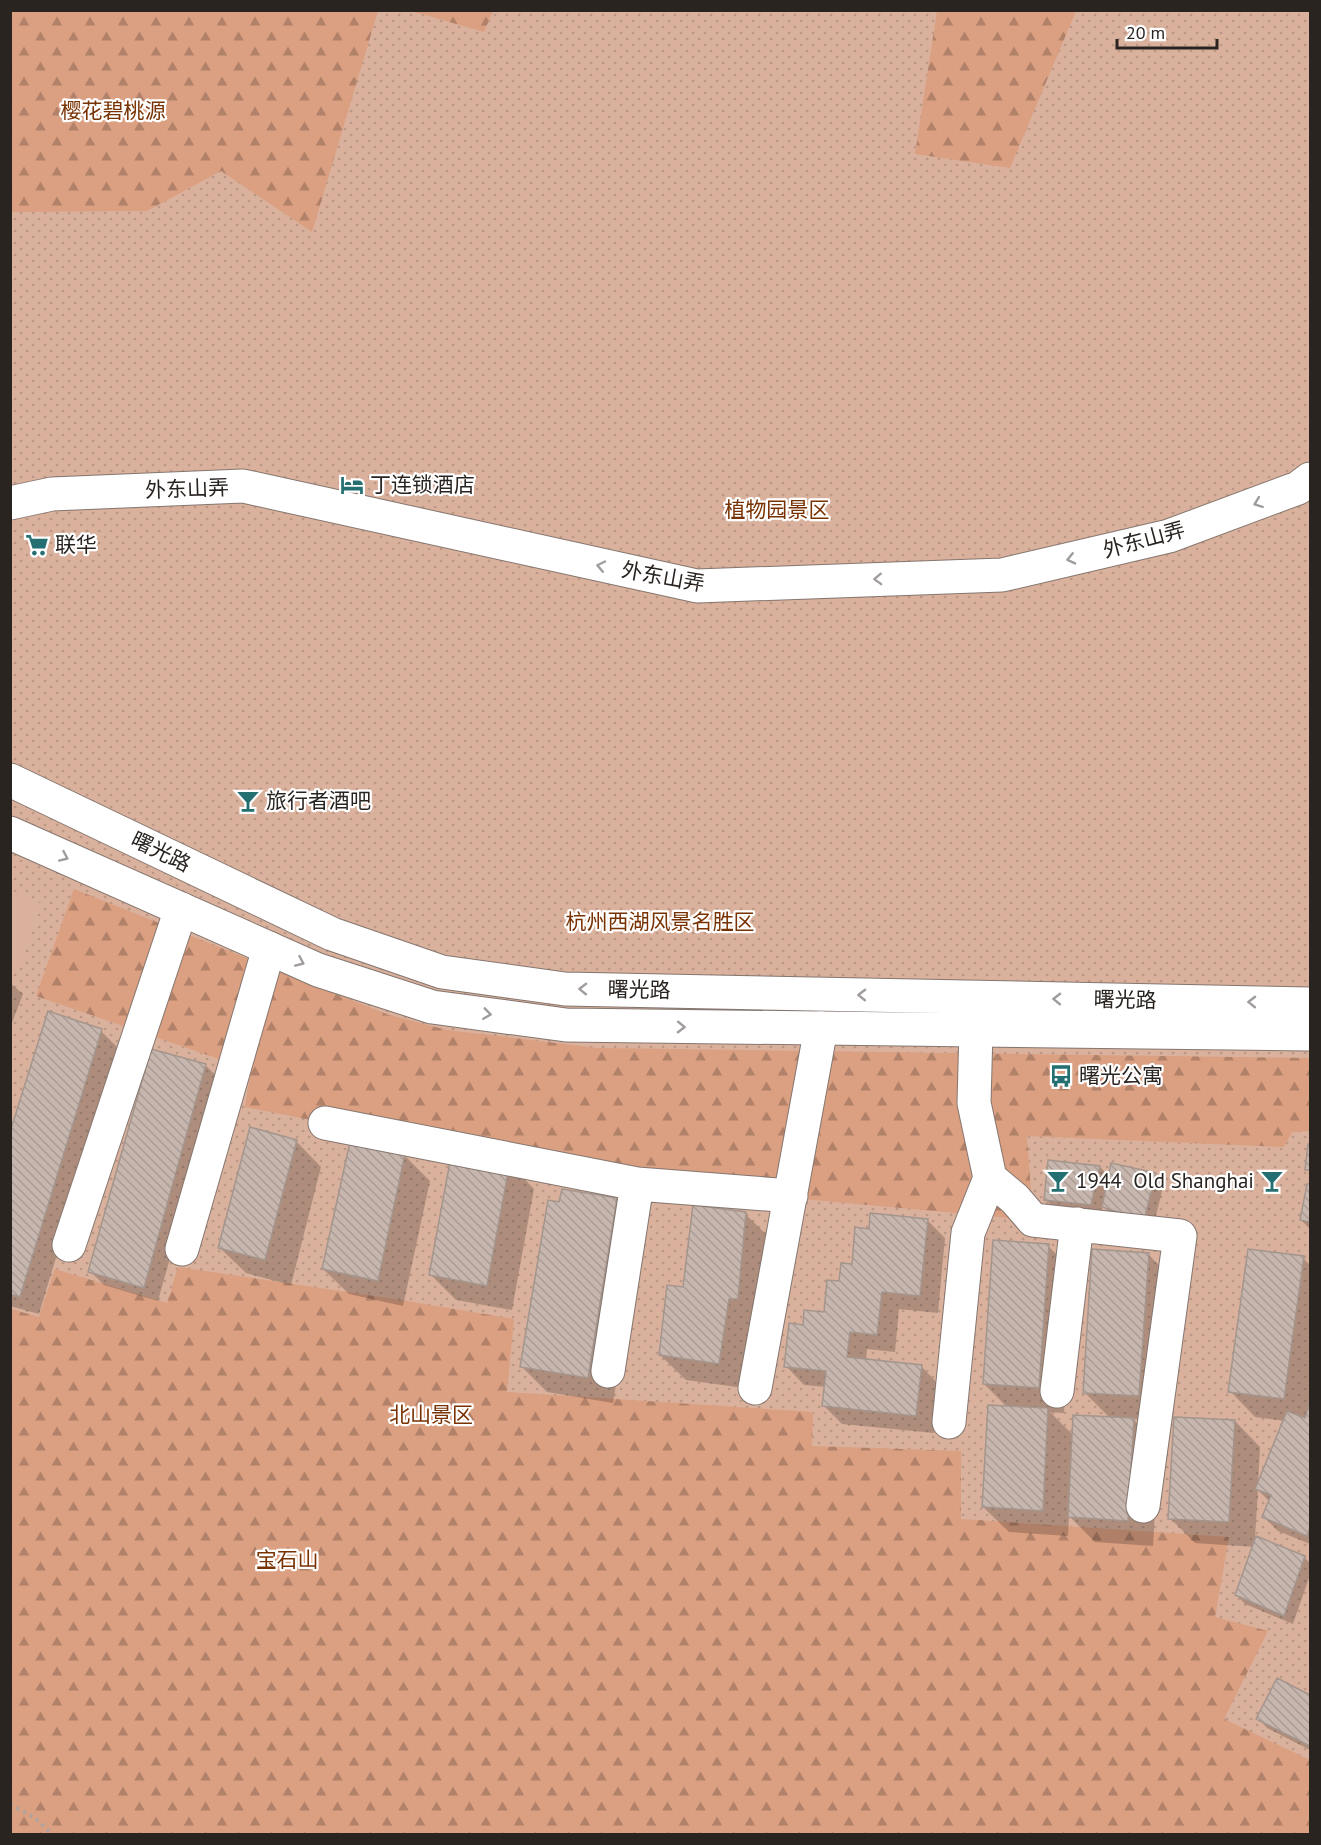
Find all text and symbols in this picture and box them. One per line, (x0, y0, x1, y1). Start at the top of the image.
scale bar (1117, 12, 1218, 50)
text: 20 m (1126, 21, 1165, 44)
park label: 樱花碧桃源 (61, 97, 166, 124)
place label: 丁连锁酒店 (370, 471, 475, 498)
hotel icon: 丁连锁酒店 (339, 472, 365, 498)
street label: 外东山弄 (145, 474, 229, 503)
park label: 植物园景区 (725, 496, 830, 523)
one-way arrow (1253, 496, 1263, 509)
street label: 外东山弄 (1100, 516, 1188, 563)
place label: 联华 (55, 531, 97, 558)
supermarket icon: 联华 (24, 532, 50, 558)
one-way arrow (1066, 552, 1076, 565)
street label: 外东山弄 (619, 556, 707, 597)
one-way arrow (596, 560, 606, 573)
one-way arrow (873, 573, 882, 586)
place label: 旅行者酒吧 (266, 787, 371, 814)
bar icon: 旅行者酒吧 (235, 788, 261, 814)
street label: 曙光路 (127, 826, 195, 877)
one-way arrow (58, 850, 69, 862)
park label: 杭州西湖风景名胜区 (566, 908, 755, 935)
one-way arrow (293, 955, 304, 967)
street label: 曙光路 (607, 975, 671, 1004)
one-way arrow (579, 983, 588, 995)
street label: 曙光路 (1093, 985, 1157, 1014)
one-way arrow (858, 988, 867, 1001)
one-way arrow (1053, 992, 1062, 1005)
one-way arrow (1248, 996, 1257, 1009)
one-way arrow (482, 1008, 491, 1020)
one-way arrow (676, 1020, 685, 1033)
place label: 曙光公寓 (1079, 1062, 1163, 1089)
bus stop icon: 曙光公寓 (1048, 1063, 1074, 1089)
place label: 1944 (1076, 1167, 1122, 1194)
place label: Old Shanghai (1133, 1167, 1254, 1194)
bar icon: 1944 (1045, 1168, 1071, 1194)
bar icon: Old Shanghai (1259, 1168, 1285, 1194)
park label: 北山景区 (389, 1401, 473, 1428)
park label: 宝石山 (256, 1546, 319, 1573)

